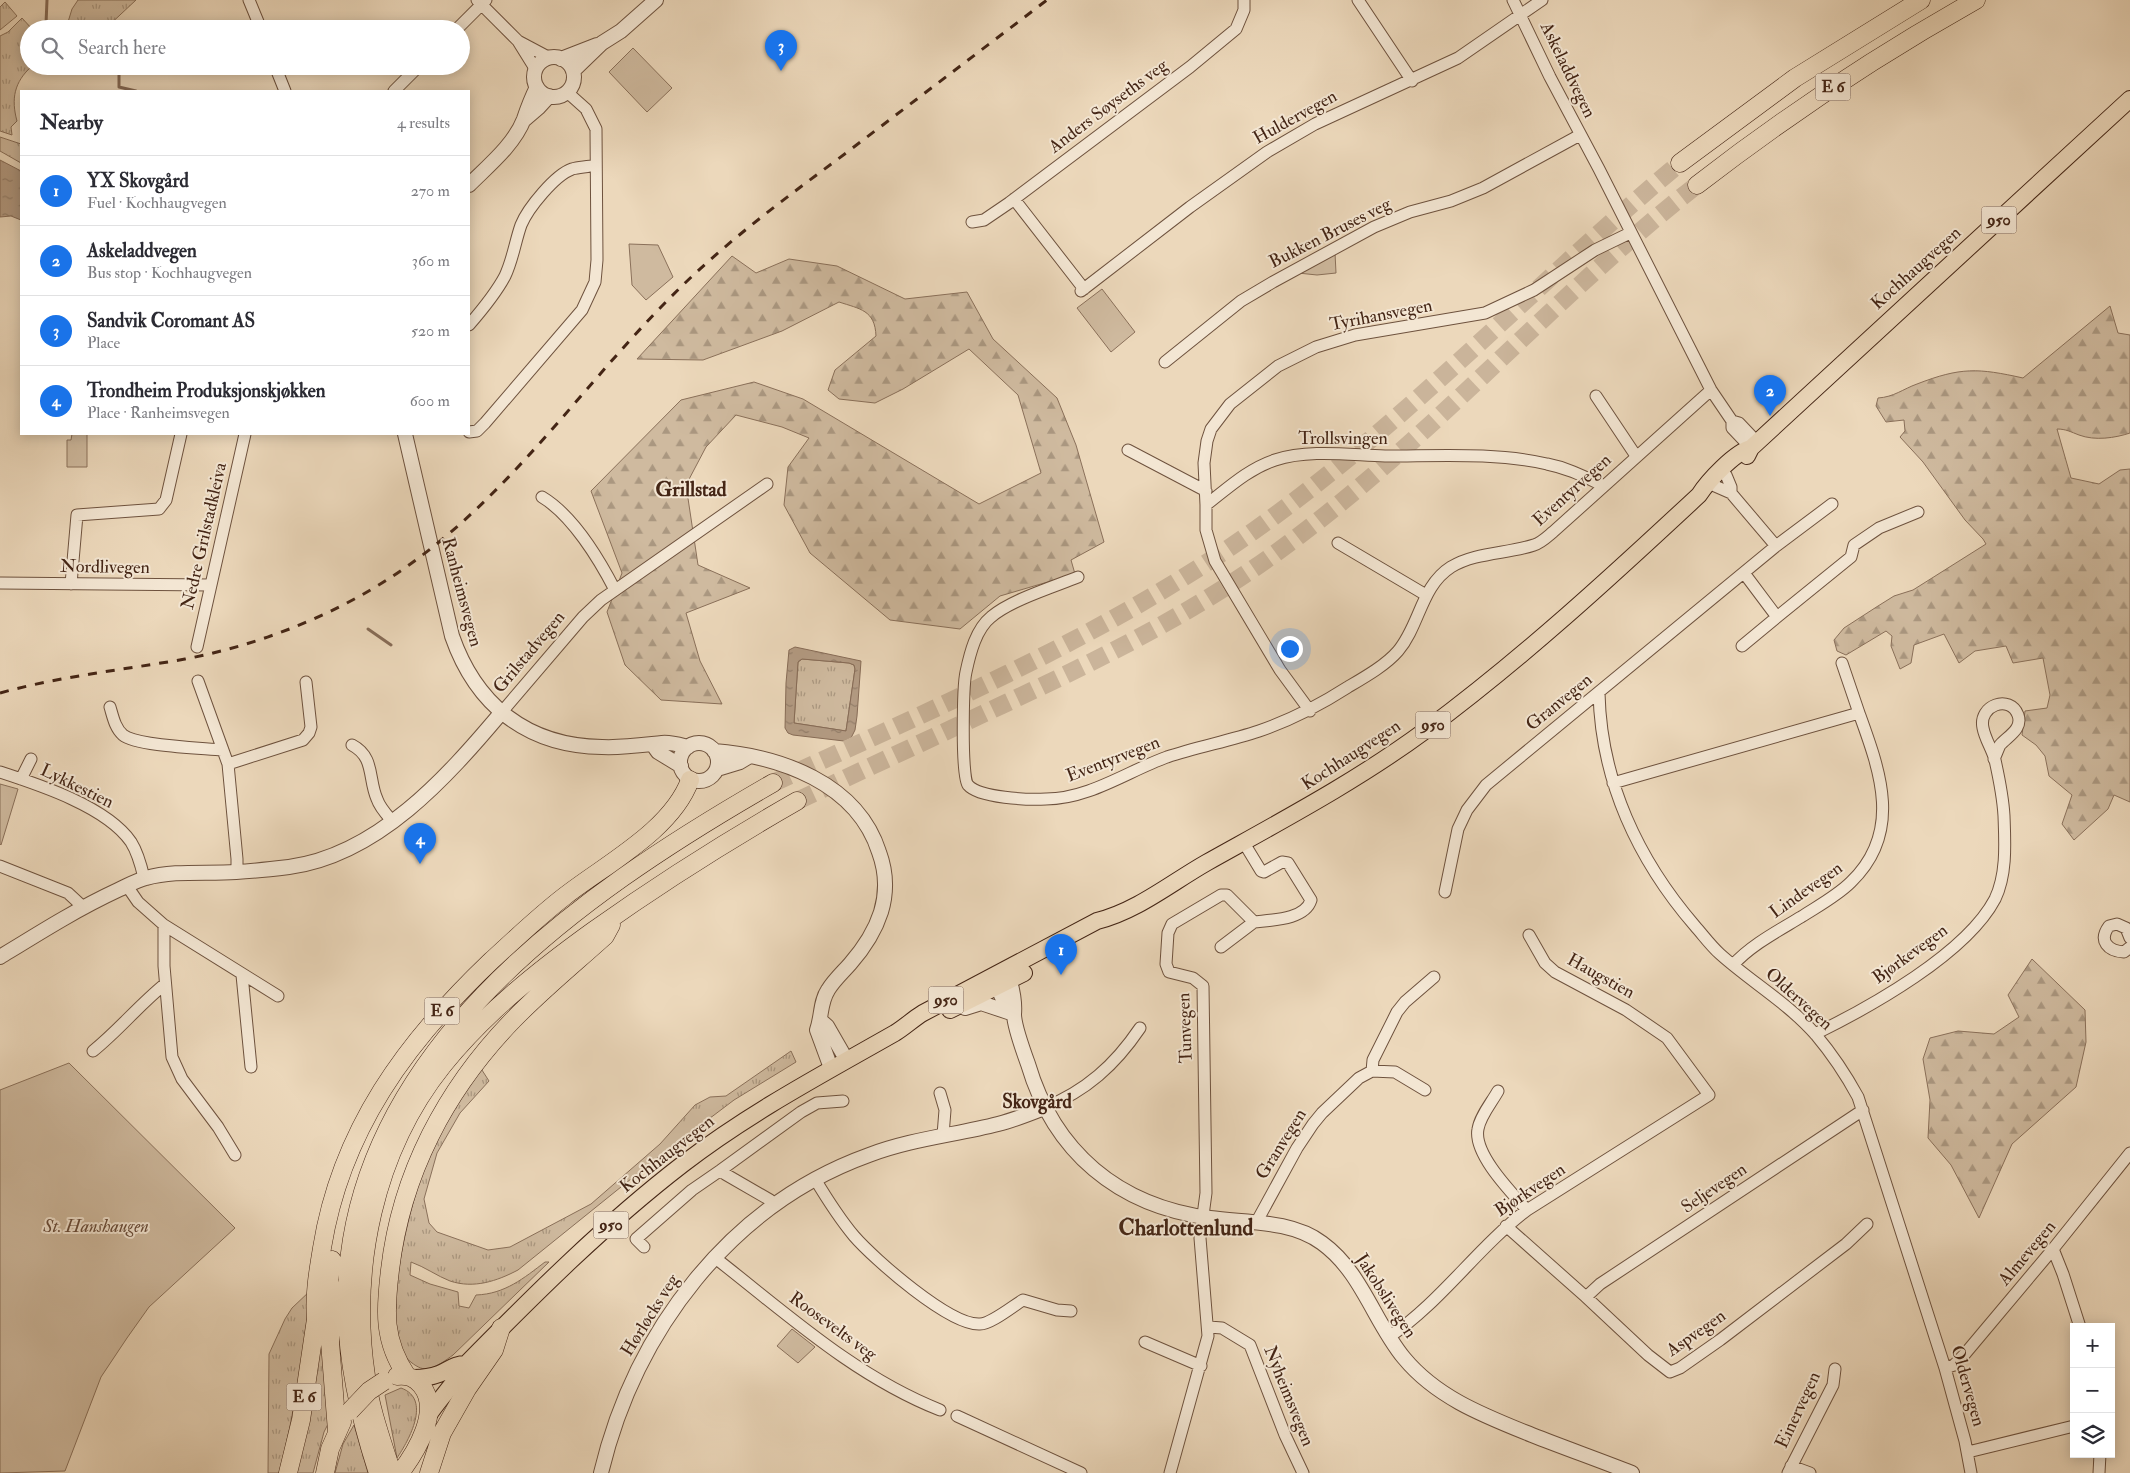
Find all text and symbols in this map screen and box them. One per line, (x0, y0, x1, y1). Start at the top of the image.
street label: Askeladdvegen (1534, 17, 1601, 122)
search box (20, 20, 470, 75)
pin: 3 (765, 30, 797, 71)
icon: search (38, 34, 66, 62)
text: Search here (78, 36, 166, 60)
street label: Anders Søyseths veg (1043, 53, 1173, 159)
road number: E 6 (1816, 74, 1850, 100)
street label: Huldervegen (1249, 85, 1341, 149)
text: Nearby (40, 109, 103, 136)
text: 4 results (397, 113, 450, 133)
text: YX Skovgård (87, 169, 189, 193)
text: 1 (53, 181, 59, 201)
text: 270 m (411, 181, 450, 201)
street label: Bukken Bruses veg (1265, 192, 1396, 274)
text: Fuel · Kochhaugvegen (87, 193, 227, 213)
road number: 950 (1982, 206, 2016, 234)
street label: Kochhaugvegen (1866, 221, 1966, 315)
text: Askeladdvegen (87, 239, 197, 263)
text: 2 (52, 251, 60, 271)
text: 360 m (412, 251, 450, 271)
text: Bus stop · Kochhaugvegen (87, 263, 252, 283)
street label: Tyrihansvegen (1328, 294, 1434, 336)
text: Sandvik Coromant AS (87, 309, 255, 333)
text: 3 (53, 321, 59, 341)
text: 520 m (411, 321, 450, 341)
text: Place (87, 333, 120, 353)
pin: 2 (1754, 375, 1786, 416)
text: Trondheim Produksjonskjøkken (87, 379, 326, 403)
text: 4 (52, 391, 60, 411)
text: 600 m (410, 391, 450, 411)
text: Place · Ranheimsvegen (87, 403, 230, 423)
street label: Trollsvingen (1298, 427, 1388, 450)
street label: Eventyrvegen (1528, 449, 1616, 531)
street label: Nedre Grilstadkleiva (176, 460, 232, 612)
district label: Grillstad (655, 477, 727, 502)
street label: Ranheimsvegen (436, 535, 488, 649)
street label: Nordlivegen (60, 555, 150, 579)
street label: Grilstadvegen (488, 606, 570, 698)
your location (1277, 636, 1303, 662)
street label: Granvegen (1521, 668, 1597, 736)
road number: 950 (1416, 712, 1450, 738)
street label: Kochhaugvegen (1297, 714, 1405, 796)
street label: Eventyrvegen (1063, 731, 1163, 787)
street label: Lykkestien (37, 758, 117, 814)
pin: 4 (404, 823, 436, 864)
street label: Lindevegen (1765, 856, 1847, 924)
street label: Bjørkevegen (1868, 919, 1952, 989)
pin: 1 (1045, 934, 1077, 975)
street label: Haugstien (1563, 948, 1639, 1004)
street label: Oldervegen (1760, 963, 1838, 1035)
road number: 950 (928, 986, 964, 1014)
street label: Tunvegen (1172, 992, 1198, 1064)
road number: E 6 (424, 998, 460, 1024)
district label: Skovgård (1002, 1090, 1073, 1115)
street label: Granvegen (1250, 1104, 1312, 1184)
street label: Kochhaugvegen (615, 1110, 719, 1198)
street label: Bjørkvegen (1490, 1158, 1570, 1222)
street label: Seljevegen (1677, 1158, 1751, 1218)
road number: 950 (594, 1212, 628, 1238)
district label: Charlottenlund (1119, 1214, 1254, 1242)
park label: St. Hanshaugen (42, 1215, 149, 1238)
street label: Almevegen (1992, 1216, 2061, 1291)
street label: Jakobslivegen (1350, 1249, 1422, 1343)
street label: Hørløcks veg (616, 1269, 685, 1360)
street label: Roosevelts veg (785, 1286, 882, 1366)
street label: Aspvegen (1661, 1304, 1730, 1362)
map controls (2070, 1323, 2115, 1458)
button: + (2070, 1323, 2115, 1368)
street label: Nyheimsvegen (1258, 1342, 1320, 1450)
street label: Oldervegen (1945, 1343, 1991, 1429)
street label: Einervegen (1770, 1368, 1826, 1452)
button: − (2070, 1368, 2115, 1413)
road number: E 6 (286, 1384, 322, 1410)
button: layers (2070, 1413, 2115, 1458)

